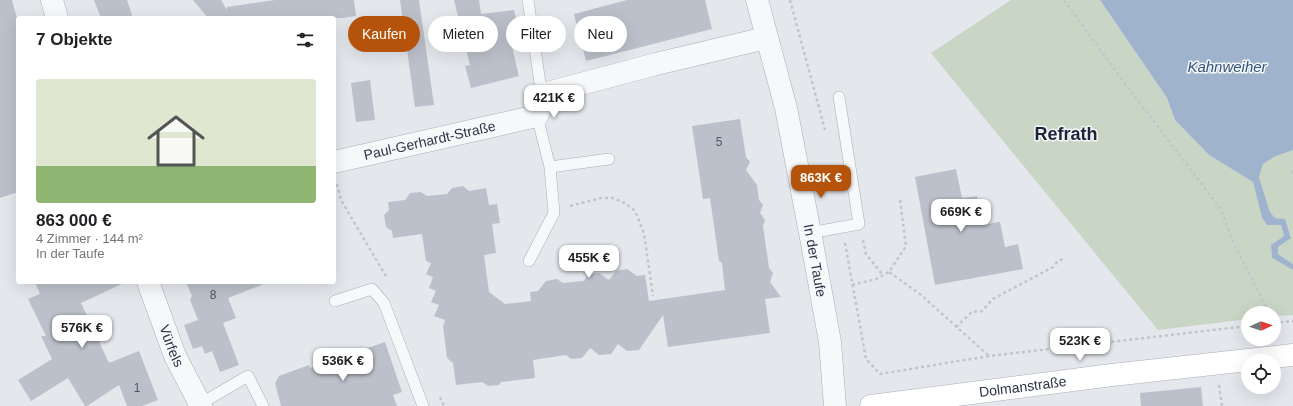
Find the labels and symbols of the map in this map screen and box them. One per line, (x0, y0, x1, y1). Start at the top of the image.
water label: Kahnweiher (1187, 58, 1268, 75)
pin: 421K € (521, 85, 587, 119)
street label: Paul-Gerhardt-Straße (362, 118, 497, 163)
district label: Refrath (1034, 124, 1098, 144)
house number: 5 (716, 135, 723, 149)
pin: 863K € (788, 165, 854, 199)
pin: 669K € (928, 199, 994, 233)
street label: In der Taufe (801, 223, 830, 298)
pin: 455K € (556, 245, 622, 279)
house number: 8 (210, 288, 217, 302)
north arrow (1241, 306, 1281, 346)
pin: 576K € (49, 315, 115, 349)
street label: Vürfels (156, 323, 187, 369)
pin: 523K € (1047, 328, 1113, 362)
pin: 536K € (310, 348, 376, 382)
street label: Dolmanstraße (978, 373, 1068, 400)
house number: 1 (134, 381, 141, 395)

